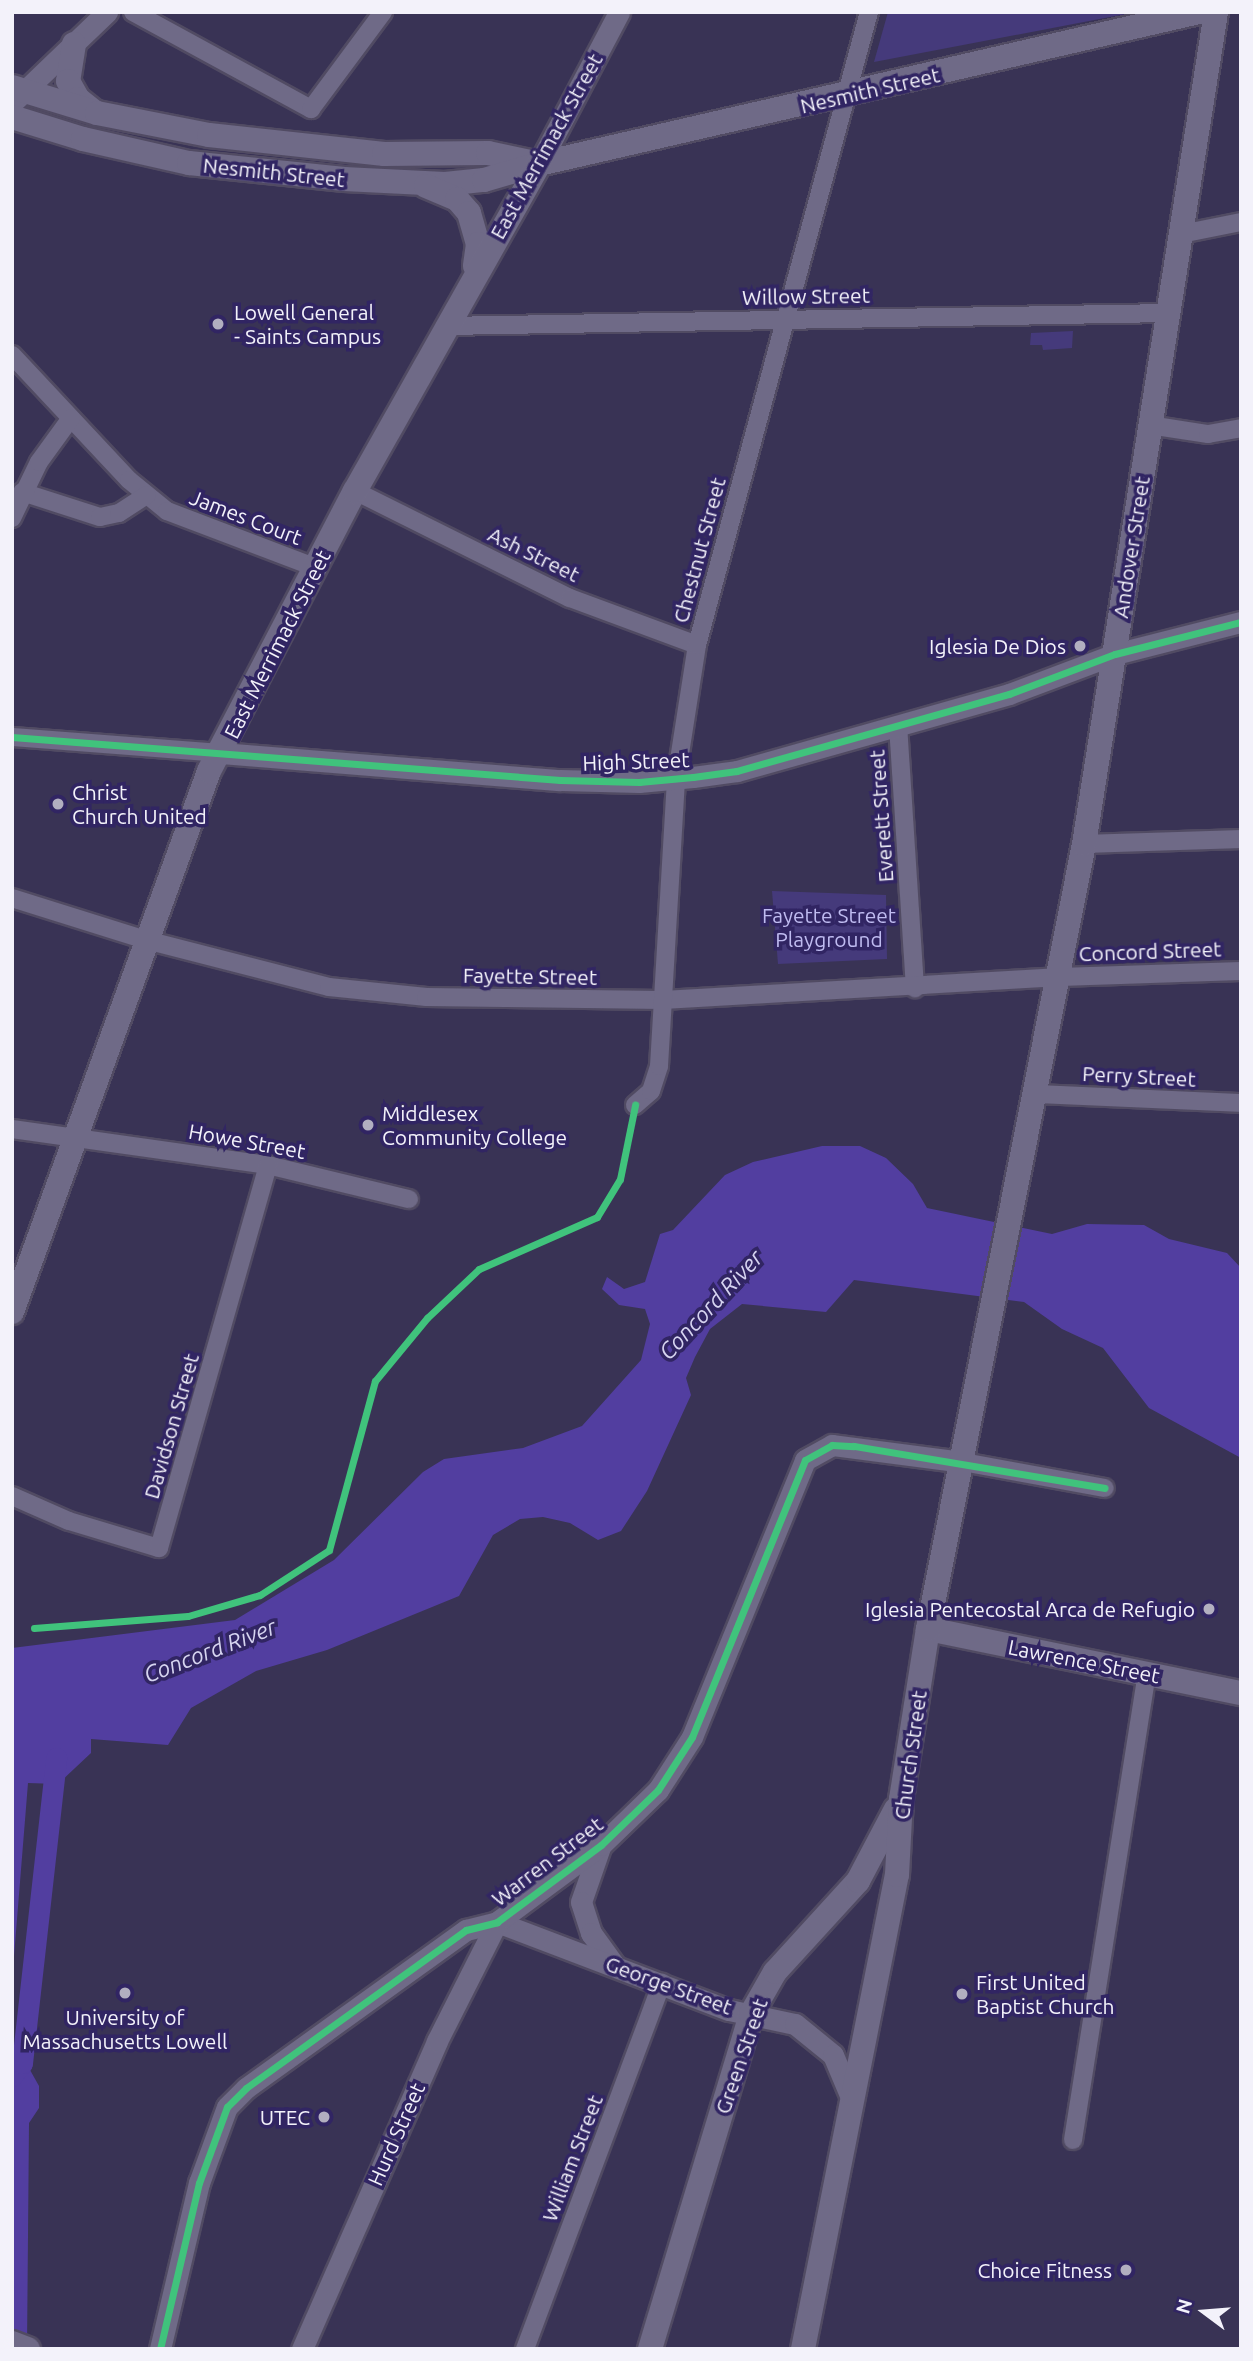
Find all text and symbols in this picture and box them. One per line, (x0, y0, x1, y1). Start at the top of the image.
street label: East Merrimack Street (484, 49, 608, 243)
street label: Nesmith Street (798, 62, 942, 118)
street label: Nesmith Street (202, 152, 346, 192)
street label: Willow Street (742, 282, 870, 310)
place label: Lowell General - Saints Campus (234, 299, 381, 349)
marker: Lowell General - Saints Campus (208, 314, 228, 334)
street label: Andover Street (1107, 474, 1155, 620)
street label: Chestnut Street (667, 475, 731, 625)
street label: James Court (186, 484, 306, 550)
street label: Ash Street (484, 521, 584, 587)
street label: East Merrimack Street (218, 545, 336, 743)
place label: Iglesia De Dios (929, 633, 1066, 659)
marker: Iglesia De Dios (1072, 638, 1088, 654)
street label: High Street (582, 747, 690, 775)
street label: Everett Street (864, 749, 898, 883)
place label: Christ Church United (72, 779, 207, 829)
marker: Christ Church United (50, 796, 66, 812)
park label: Fayette Street Playground (762, 902, 896, 952)
street label: Concord Street (1078, 936, 1222, 966)
street label: Fayette Street (463, 962, 597, 990)
street label: Perry Street (1082, 1060, 1196, 1092)
place label: Middlesex Community College (382, 1100, 567, 1150)
marker: Middlesex Community College (360, 1117, 376, 1133)
street label: Howe Street (187, 1118, 307, 1164)
water label: Concord River (653, 1244, 769, 1366)
street label: Davidson Street (138, 1350, 204, 1502)
place label: Iglesia Pentecostal Arca de Refugio (865, 1596, 1195, 1622)
marker: Iglesia Pentecostal Arca de Refugio (1201, 1601, 1217, 1617)
water label: Concord River (140, 1613, 280, 1689)
street label: Lawrence Street (1006, 1634, 1162, 1688)
street label: Church Street (888, 1689, 932, 1821)
street label: Warren Street (486, 1811, 608, 1911)
street label: George Street (602, 1950, 736, 2020)
place label: First United Baptist Church (976, 1969, 1114, 2019)
marker: University of Massachusetts Lowell (117, 1985, 133, 2001)
marker: First United Baptist Church (954, 1986, 970, 2002)
street label: Green Street (709, 1995, 773, 2117)
place label: University of Massachusetts Lowell (23, 2004, 227, 2054)
street label: Hurd Street (362, 2078, 430, 2190)
street label: William Street (536, 2091, 608, 2225)
place label: UTEC (260, 2104, 310, 2130)
marker: UTEC (316, 2109, 332, 2125)
place label: Choice Fitness (977, 2257, 1112, 2283)
marker: Choice Fitness (1118, 2262, 1134, 2278)
north arrow (1169, 2277, 1239, 2347)
text: N (1171, 2296, 1196, 2316)

